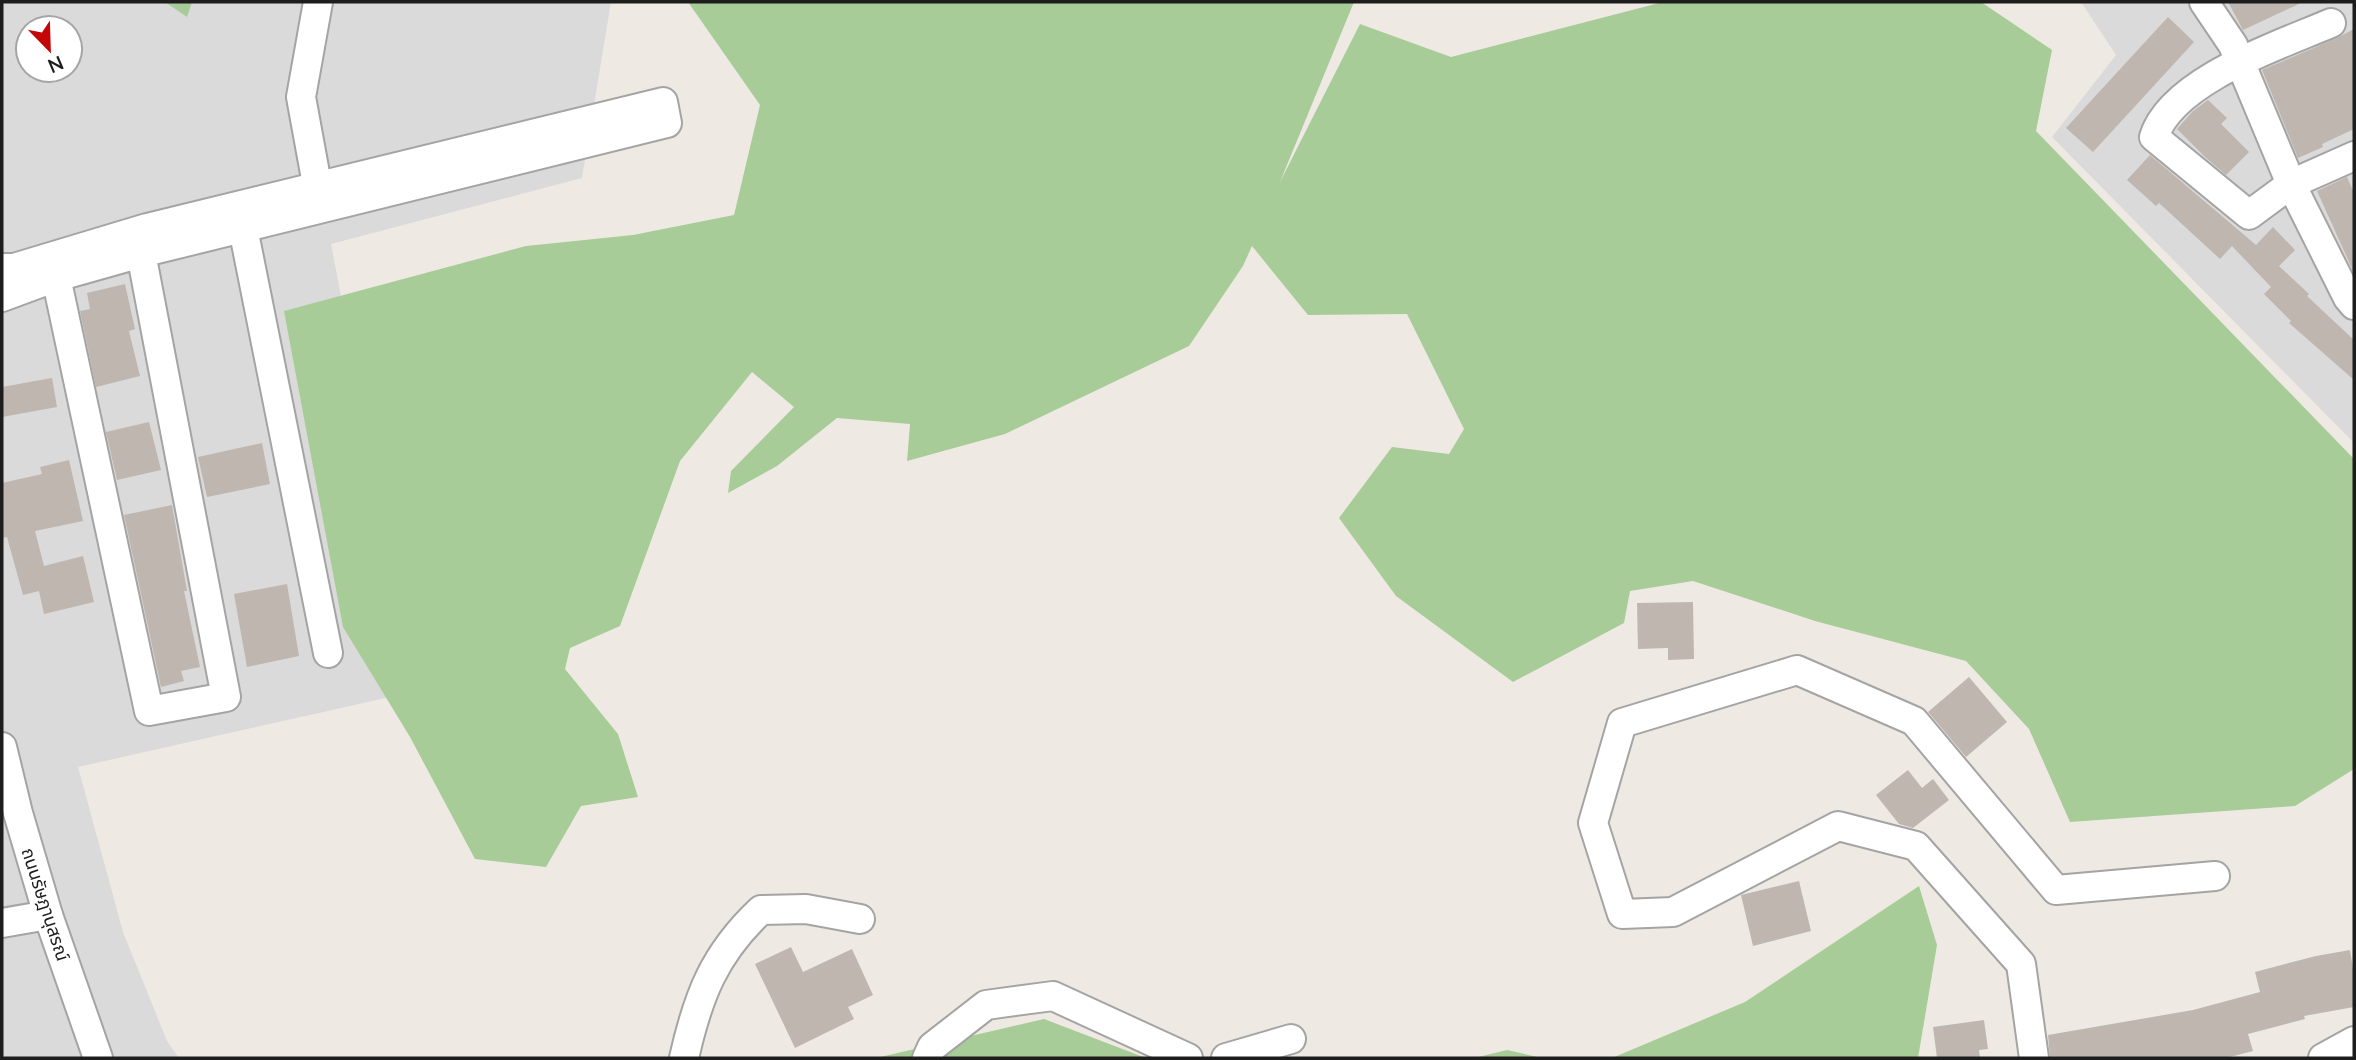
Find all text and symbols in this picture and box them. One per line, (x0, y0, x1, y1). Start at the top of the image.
north arrow (14, 14, 84, 84)
text: N (45, 52, 67, 79)
street label: ถนนรัษฎานุสรณ์ (16, 845, 75, 964)

